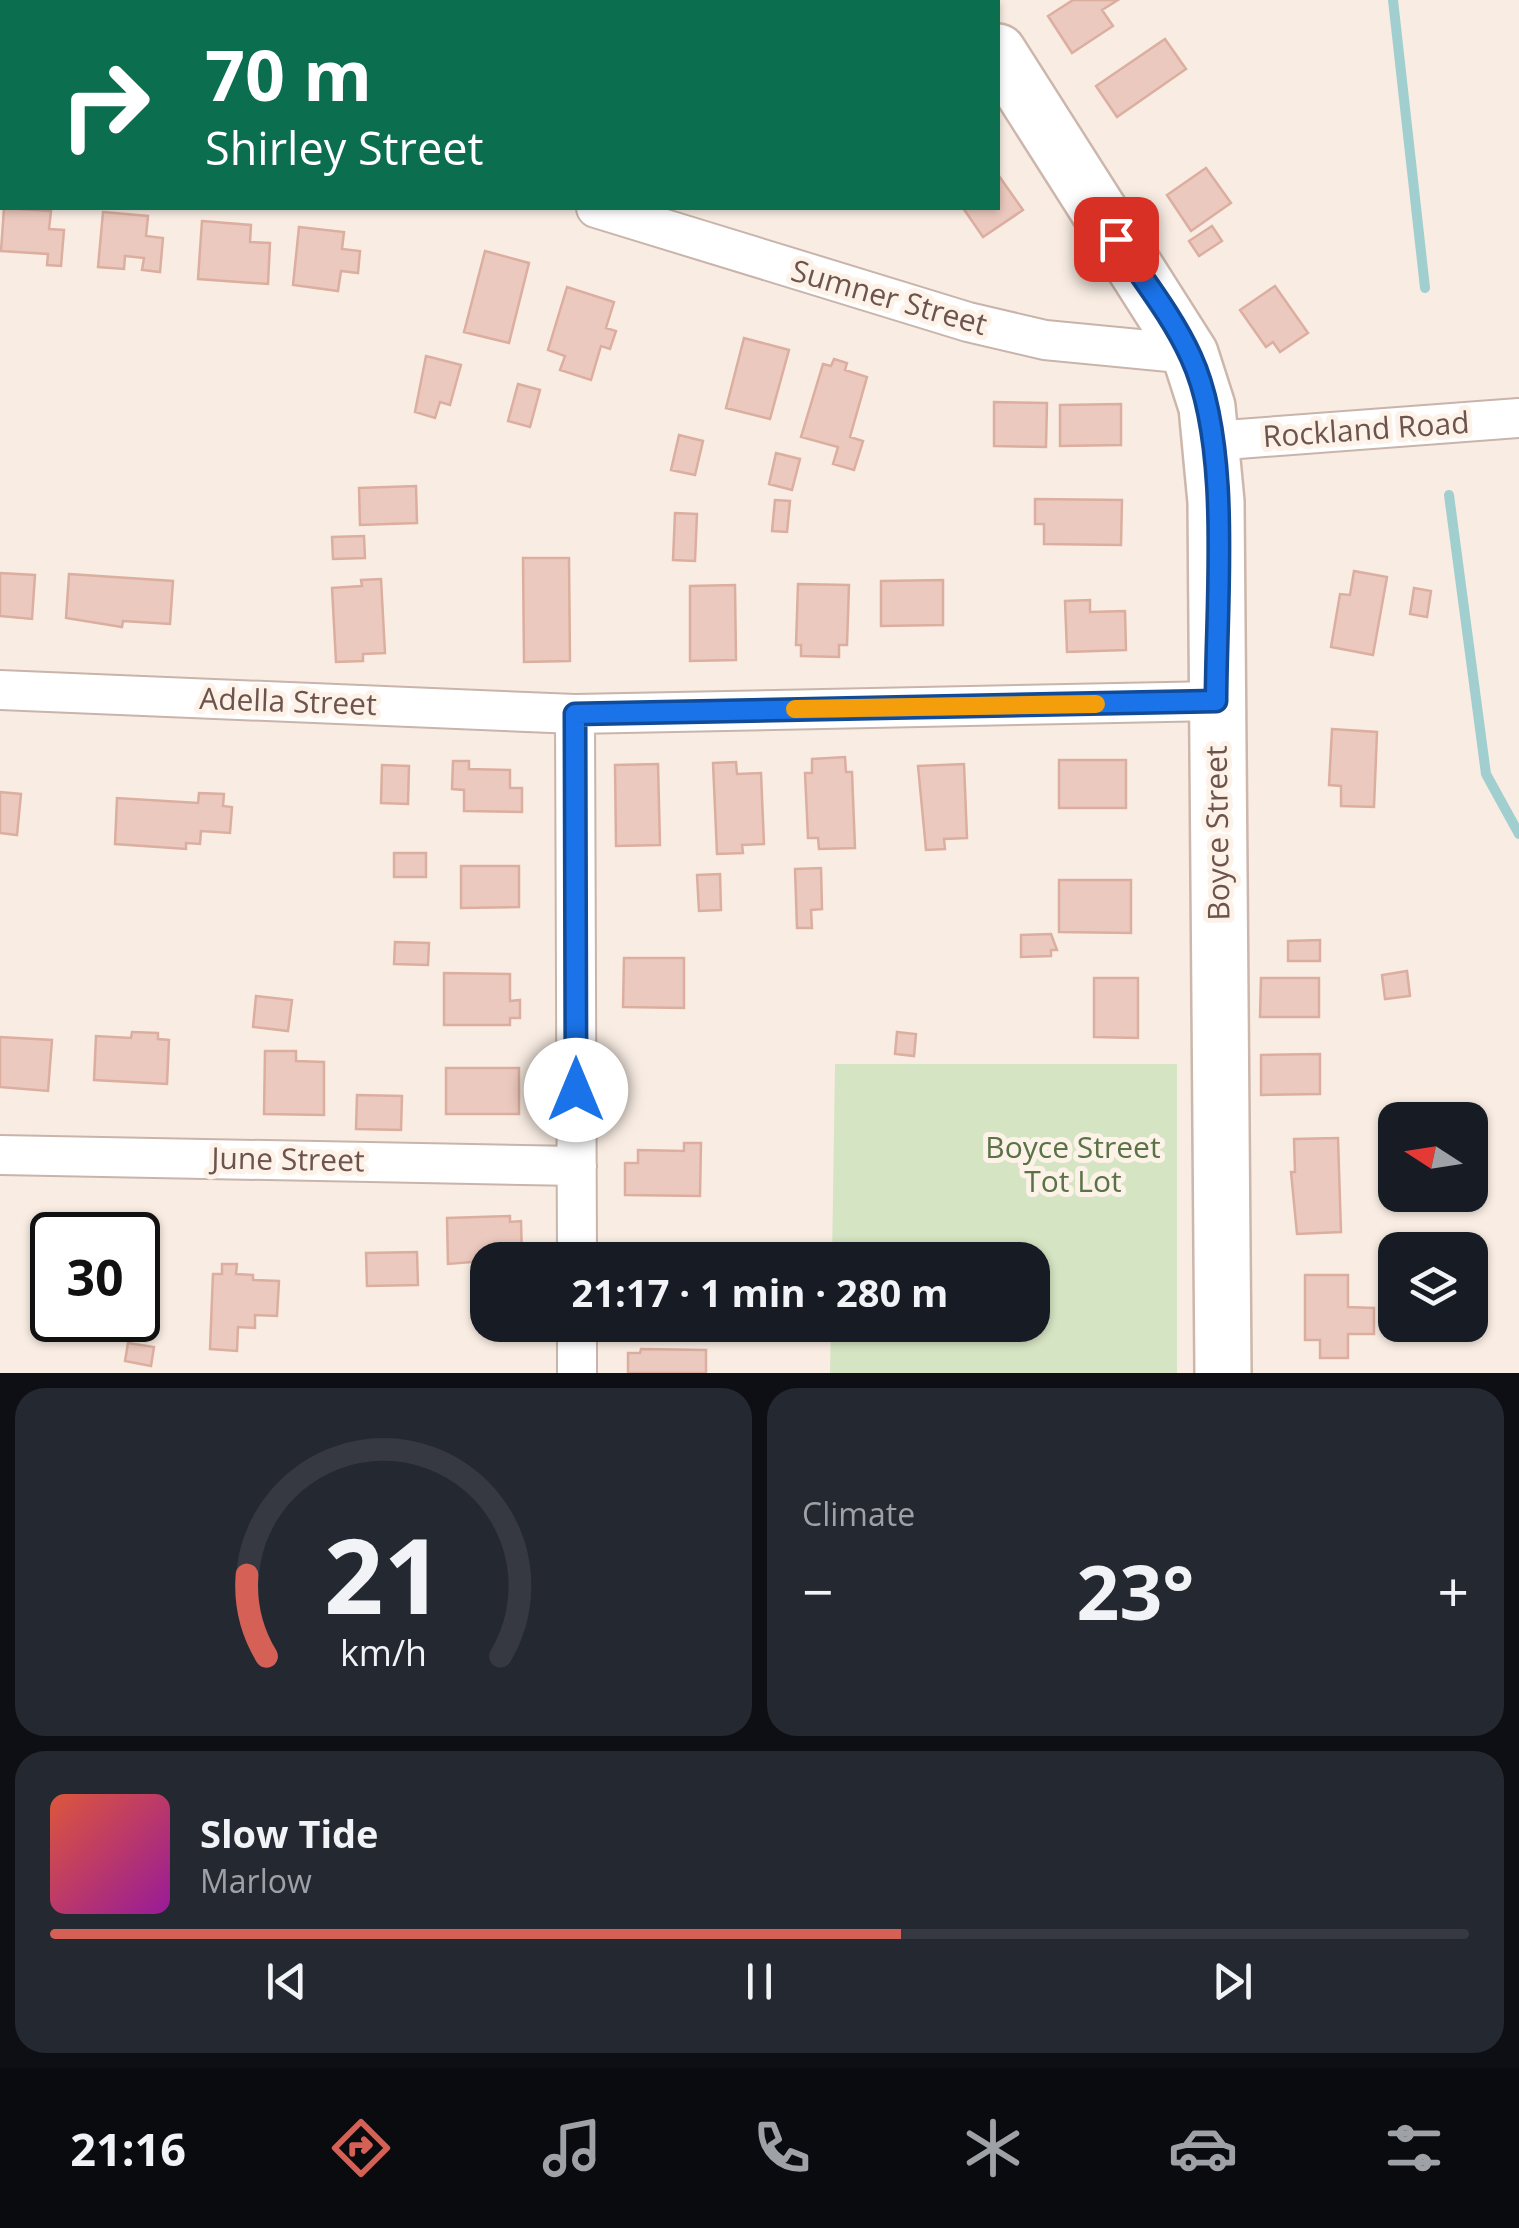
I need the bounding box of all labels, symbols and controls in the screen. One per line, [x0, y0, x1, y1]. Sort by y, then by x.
text: 70 m [205, 26, 372, 122]
icon: right [40, 40, 170, 170]
text: Shirley Street [205, 117, 484, 178]
pin [1074, 197, 1159, 282]
icon: arrive [1089, 212, 1144, 267]
street label: Sumner Street [787, 249, 992, 344]
street label: Rockland Road [1261, 401, 1471, 456]
street label: Adella Street [199, 677, 378, 724]
street label: Boyce Street [1194, 745, 1239, 921]
position arrow [524, 1038, 628, 1142]
north arrow [1378, 1102, 1488, 1212]
map controls [1378, 1102, 1488, 1342]
park label: Boyce Street Tot Lot [985, 1126, 1161, 1201]
street label: June Street [208, 1137, 365, 1180]
speed limit sign: 30 [30, 1212, 160, 1342]
button: layers [1378, 1232, 1488, 1342]
text: 21:17 · 1 min · 280 m [572, 1266, 948, 1318]
text: Climate [802, 1492, 915, 1535]
text: 21 [324, 1503, 443, 1644]
text: 23° [1077, 1540, 1194, 1642]
text: − [802, 1553, 833, 1628]
text: + [1438, 1553, 1469, 1628]
text: km/h [340, 1628, 427, 1676]
text: Slow Tide [200, 1807, 379, 1859]
text: Marlow [200, 1859, 312, 1902]
icon: previous [259, 1954, 314, 2009]
icon: pause [732, 1954, 787, 2009]
icon: next [1205, 1954, 1260, 2009]
icon: directions [326, 2113, 396, 2183]
icon: music [537, 2113, 607, 2183]
icon: phone [747, 2113, 817, 2183]
icon: climate [958, 2113, 1028, 2183]
icon: car [1168, 2113, 1238, 2183]
icon: filters [1379, 2113, 1449, 2183]
text: 21:16 [70, 2118, 186, 2179]

